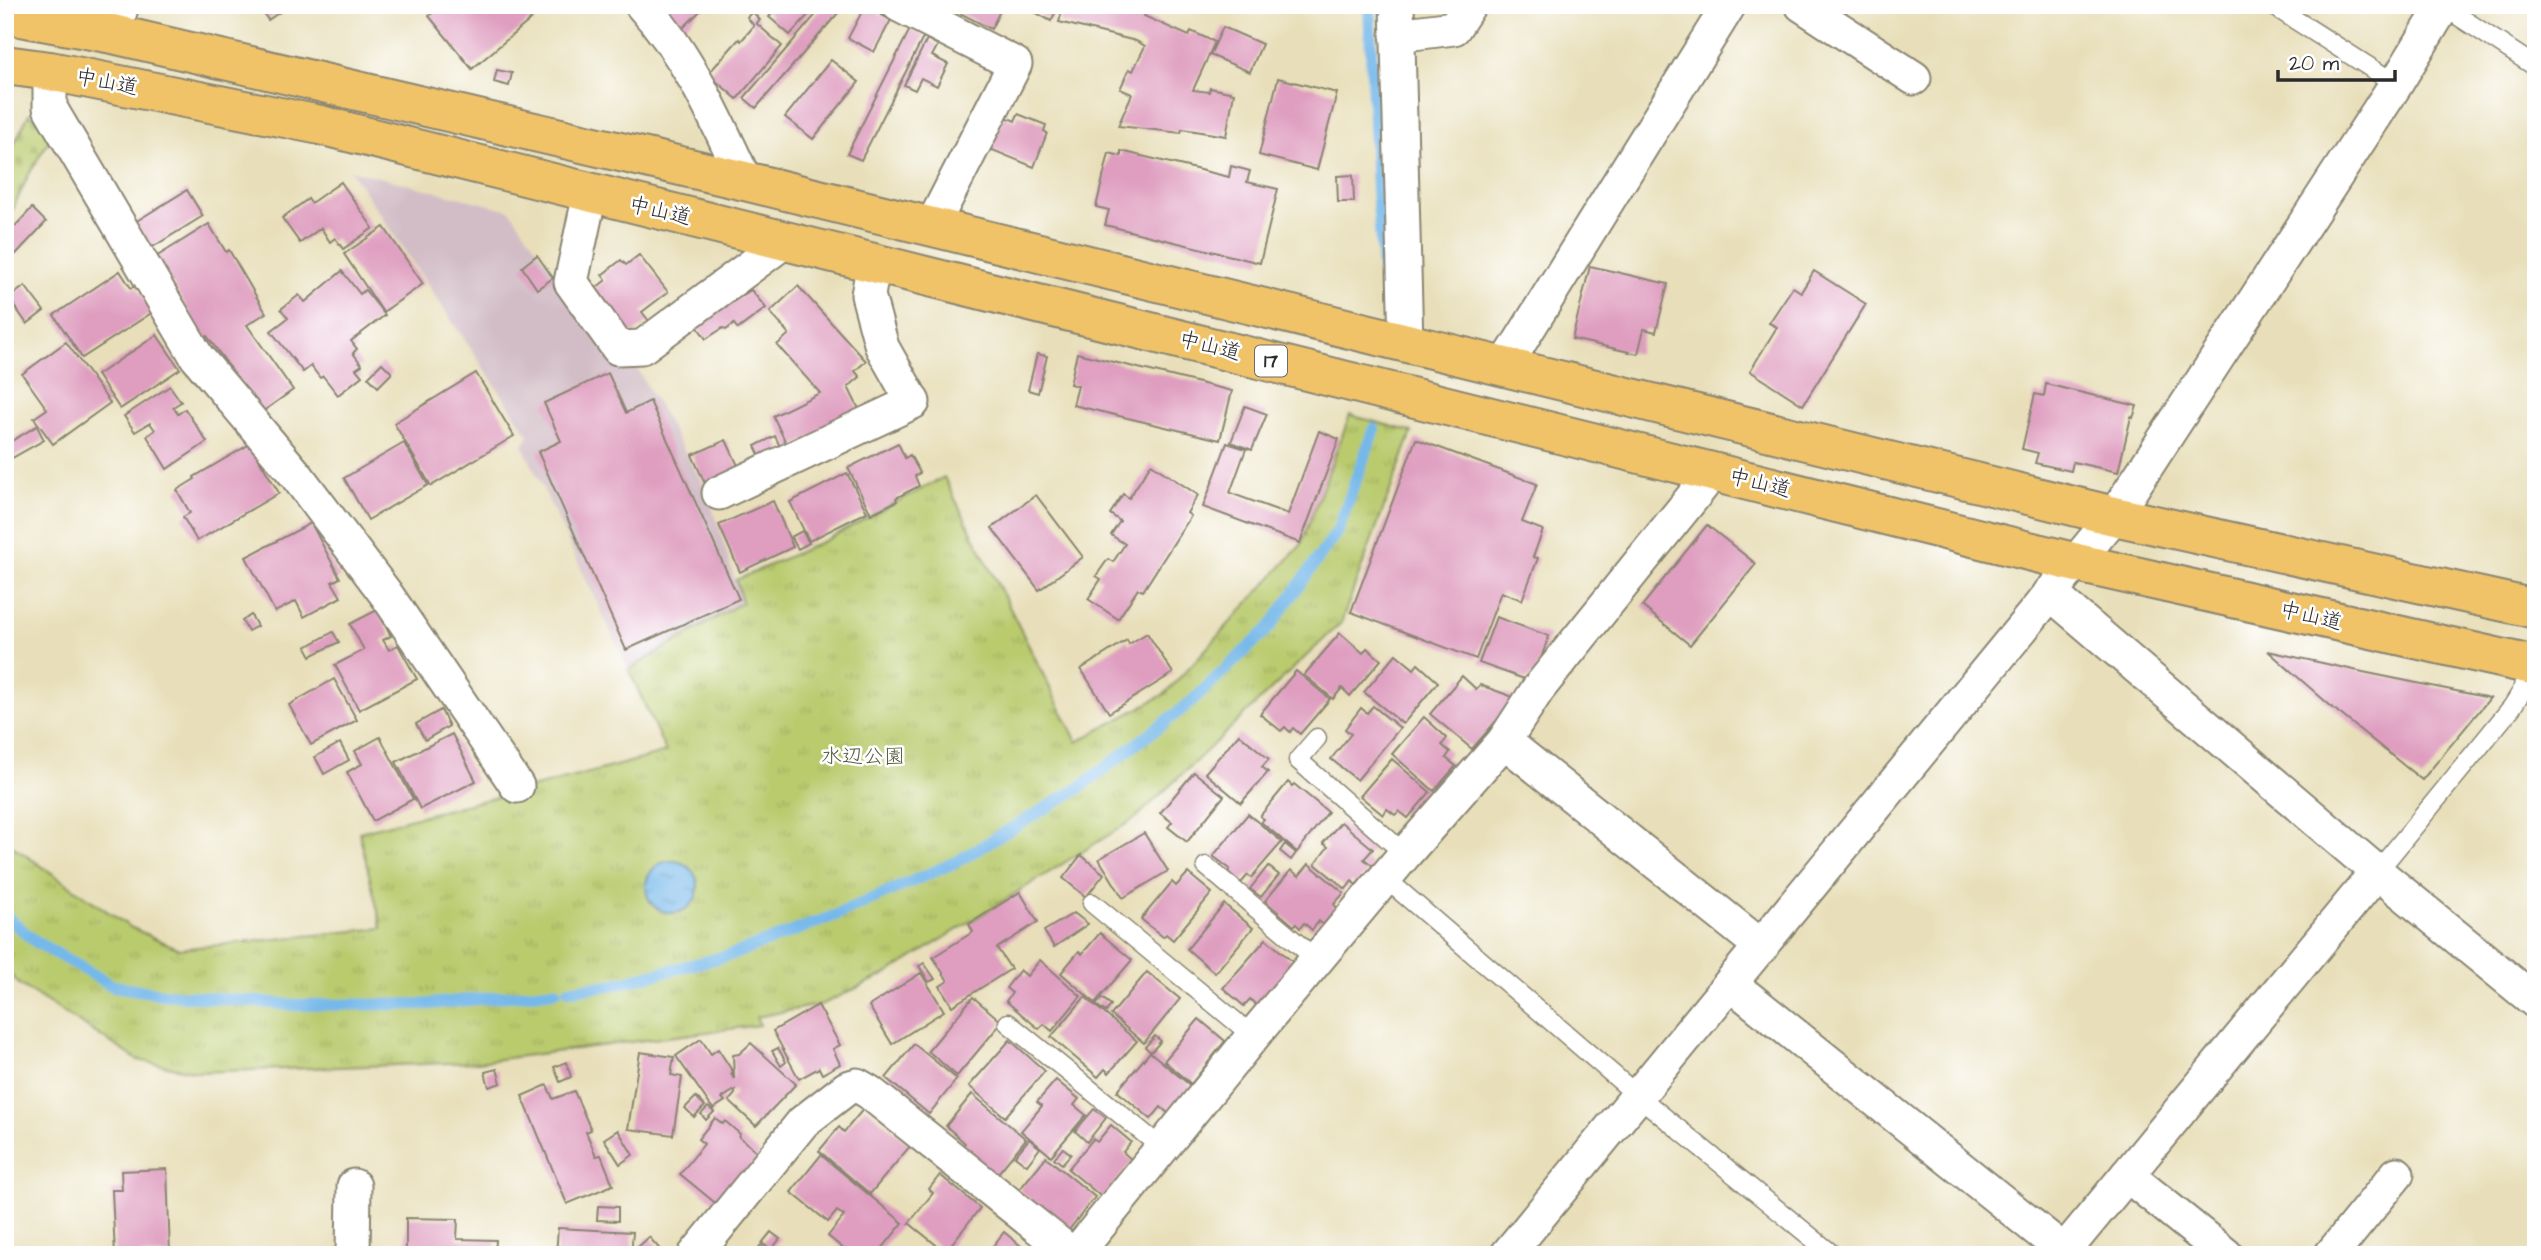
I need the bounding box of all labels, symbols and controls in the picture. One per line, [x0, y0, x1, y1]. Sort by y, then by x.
scale bar [2278, 38, 2396, 82]
text: 20 m [2289, 49, 2340, 78]
street label: 中山道 [73, 62, 141, 102]
street label: 中山道 [626, 190, 694, 232]
street label: 中山道 [1176, 324, 1244, 368]
road number: 17 [1255, 346, 1287, 376]
street label: 中山道 [1726, 461, 1794, 505]
street label: 中山道 [2277, 595, 2345, 637]
park label: 水辺公園 [821, 742, 905, 771]

